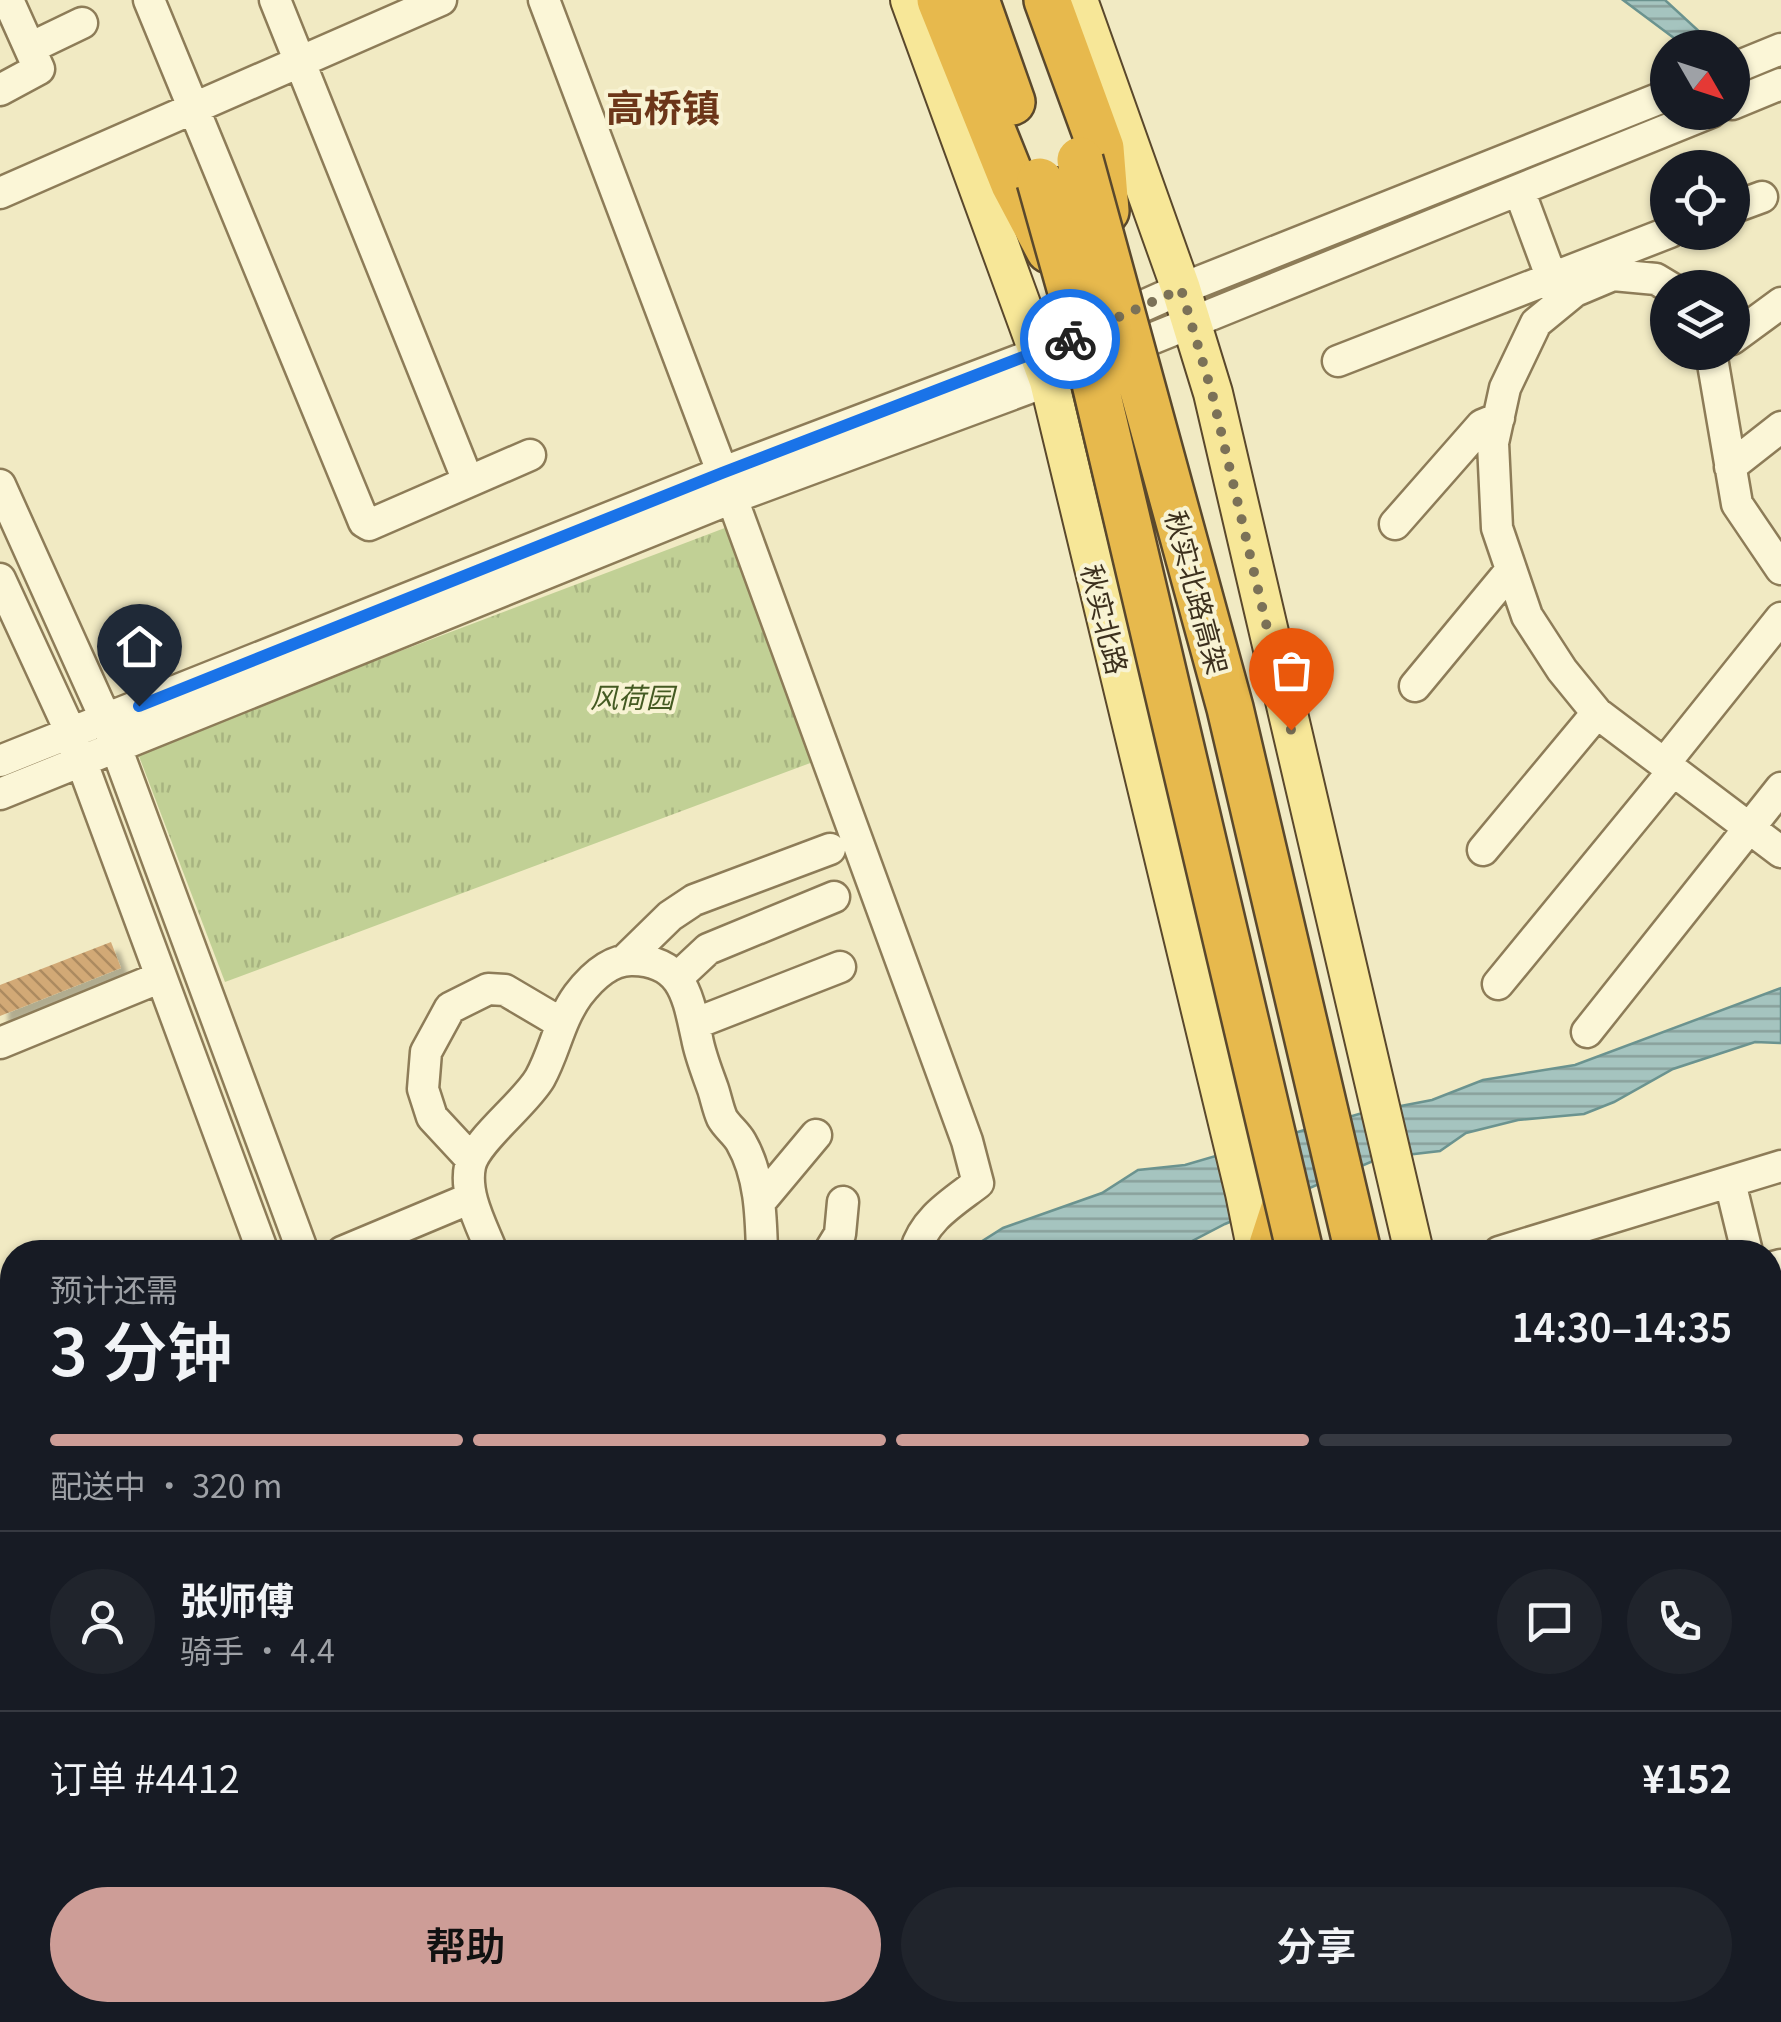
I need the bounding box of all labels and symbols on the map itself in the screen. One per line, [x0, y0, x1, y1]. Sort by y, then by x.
north arrow [1650, 30, 1750, 130]
district label: 高桥镇 [606, 78, 720, 133]
courier [1020, 289, 1120, 389]
street label: 秋实北路高架 [1157, 506, 1239, 678]
street label: 秋实北路 [1073, 560, 1139, 678]
pin [97, 604, 182, 707]
pin [1249, 628, 1334, 731]
park label: 风荷园 [590, 676, 678, 716]

